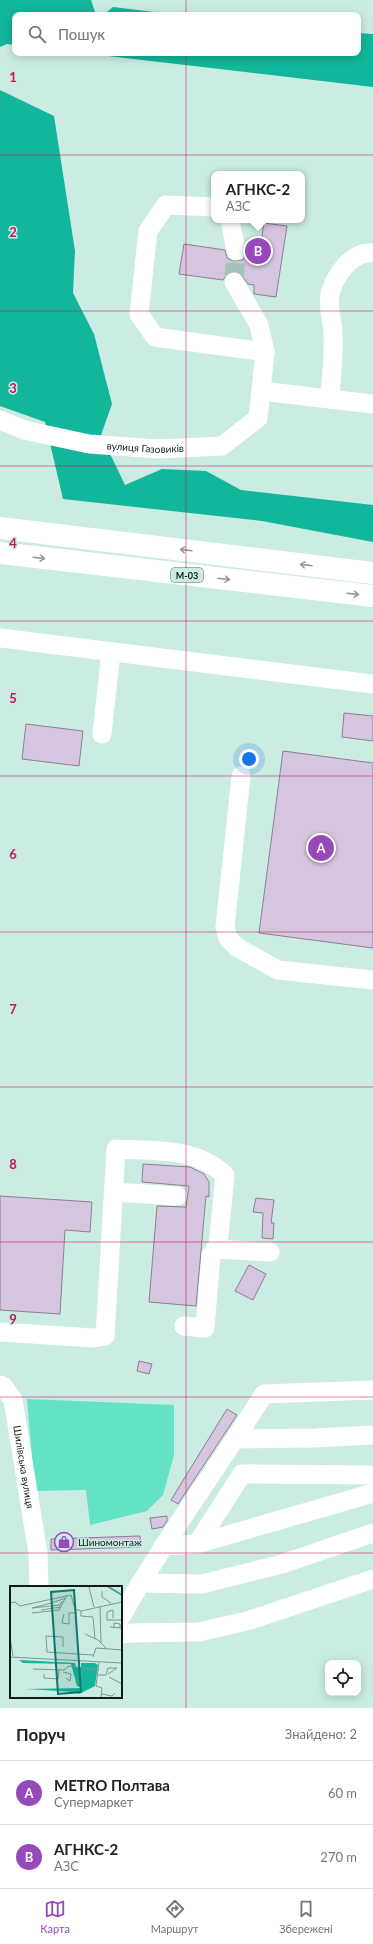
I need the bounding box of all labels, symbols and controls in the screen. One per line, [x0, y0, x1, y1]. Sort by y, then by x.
search box [12, 12, 361, 56]
icon: search [26, 23, 48, 45]
text: Пошук [58, 25, 105, 43]
text: 1 [9, 69, 17, 85]
popup [211, 171, 305, 223]
text: АГНКС-2 [226, 180, 290, 198]
text: АЗС [226, 198, 251, 214]
text: 2 [9, 224, 17, 240]
pin: B [245, 236, 271, 266]
text: 3 [9, 380, 17, 396]
street label: вулиця Газовиків [106, 439, 184, 455]
text: 4 [9, 535, 17, 551]
one-way arrow [180, 547, 193, 554]
one-way arrow [32, 554, 45, 562]
one-way arrow [300, 561, 313, 569]
road number: М-03 [171, 568, 203, 582]
one-way arrow [217, 575, 230, 583]
one-way arrow [346, 590, 359, 598]
text: 5 [9, 690, 17, 706]
your location [239, 749, 259, 769]
pin: A [308, 833, 334, 863]
text: 6 [9, 846, 17, 862]
text: 7 [9, 1001, 17, 1017]
text: 8 [9, 1156, 17, 1172]
text: 9 [9, 1311, 17, 1327]
street label: Шилівська вулиця [11, 1424, 37, 1509]
shop icon: Шиномонтаж [53, 1531, 75, 1553]
place label: Шиномонтаж [78, 1536, 142, 1548]
inset map [10, 1586, 122, 1698]
map controls [325, 1660, 361, 1696]
button: locate [325, 1660, 361, 1696]
text: Поруч [16, 1724, 66, 1745]
text: Знайдено: 2 [285, 1726, 357, 1742]
text: METRO Полтава [54, 1776, 170, 1794]
text: A [24, 1785, 34, 1801]
text: 60 m [328, 1785, 357, 1801]
text: Супермаркет [54, 1794, 133, 1810]
text: АГНКС-2 [54, 1840, 118, 1858]
text: B [25, 1849, 33, 1865]
text: 270 m [320, 1849, 357, 1865]
text: АЗС [54, 1858, 79, 1874]
tab: Карта [40, 1898, 70, 1935]
tab: Маршрут [151, 1898, 199, 1935]
tab: Збережені [279, 1898, 333, 1935]

